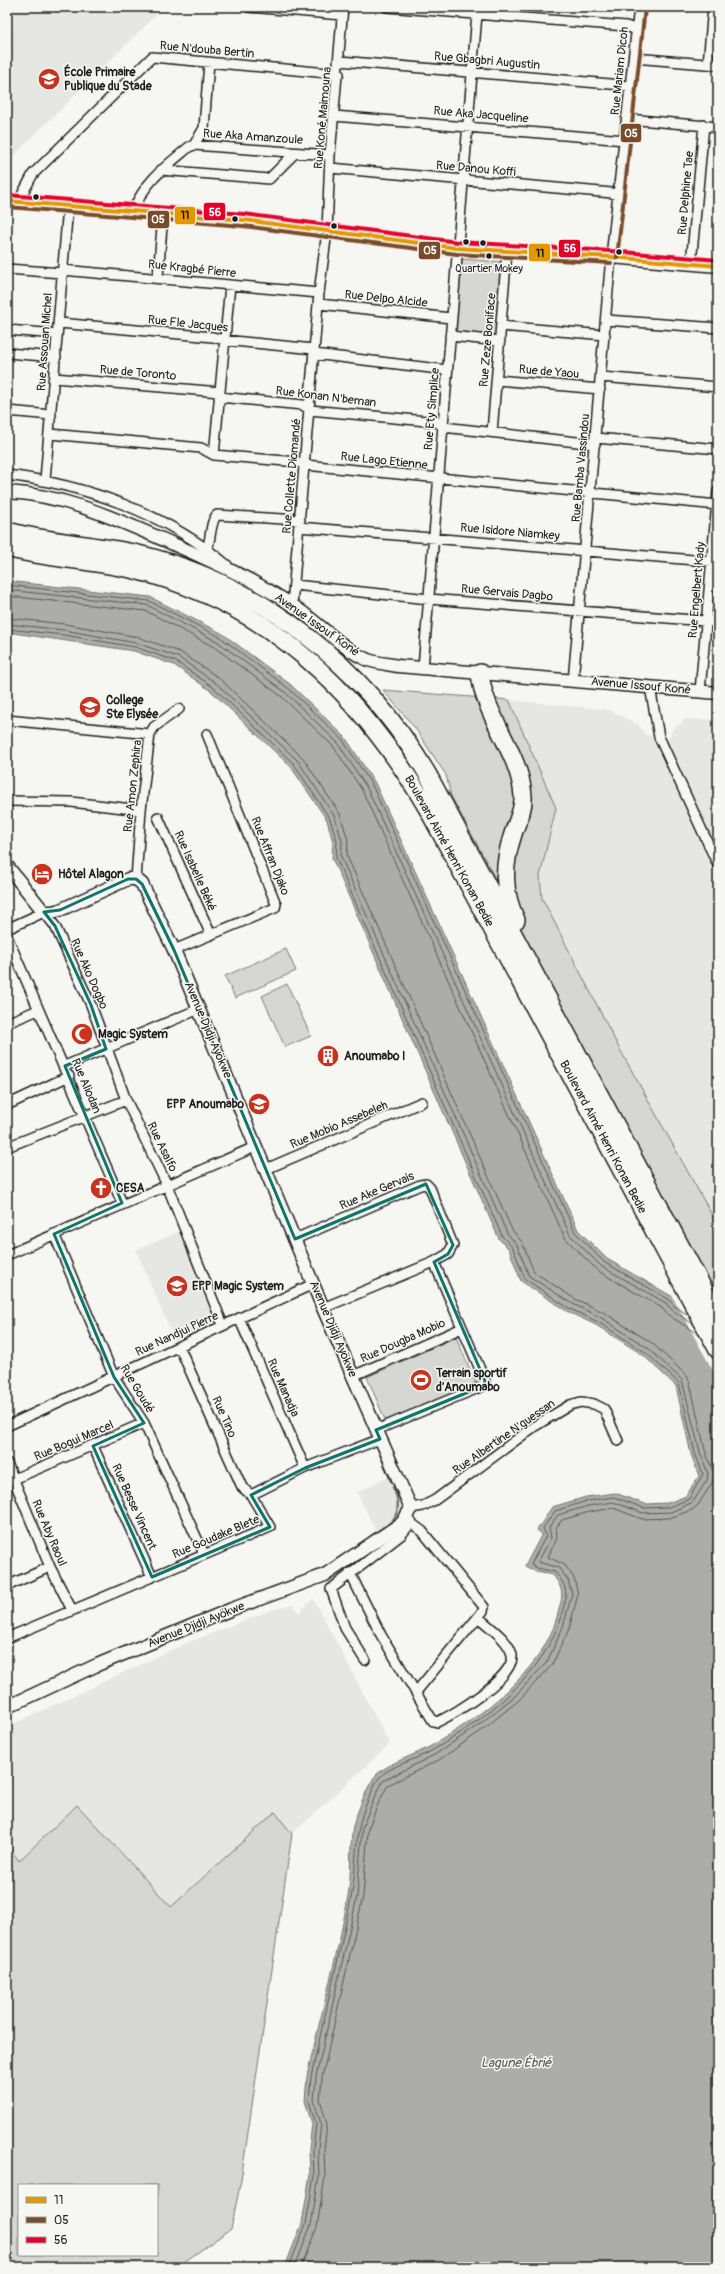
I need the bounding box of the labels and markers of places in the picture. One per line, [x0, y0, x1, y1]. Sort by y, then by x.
place label: École Primaire Publique du Stade [64, 64, 153, 94]
school or university icon: École Primaire Publique du Stade [36, 66, 62, 92]
unlabelled marker [31, 192, 41, 202]
unlabelled marker [230, 214, 240, 224]
unlabelled marker [329, 221, 339, 231]
unlabelled marker [461, 237, 471, 247]
unlabelled marker [478, 238, 488, 248]
unlabelled marker [614, 247, 624, 257]
marker: Quartier Mokey [484, 251, 494, 261]
place label: Quartier Mokey [455, 262, 523, 275]
place label: College Ste Elysée [106, 693, 159, 722]
school or university icon: College Ste Elysée [77, 694, 103, 720]
hotel icon: Hôtel Alagon [29, 861, 55, 887]
place label: Hôtel Alagon [58, 867, 124, 882]
mosque icon: Magic System [69, 1021, 95, 1047]
place label: Magic System [98, 1027, 168, 1042]
building icon: Anoumabo I [315, 1043, 341, 1069]
place label: Anoumabo I [344, 1049, 406, 1064]
school or university icon: EPP Anoumabo [246, 1091, 272, 1117]
place label: EPP Anoumabo [166, 1097, 245, 1112]
church icon: CESA [88, 1175, 114, 1201]
place label: CESA [116, 1181, 145, 1196]
school or university icon: EPP Magic System [164, 1273, 190, 1299]
place label: EPP Magic System [192, 1279, 284, 1294]
place label: Terrain sportif d'Anoumabo [435, 1366, 507, 1395]
sports icon: Terrain sportif d'Anoumabo [408, 1367, 434, 1393]

